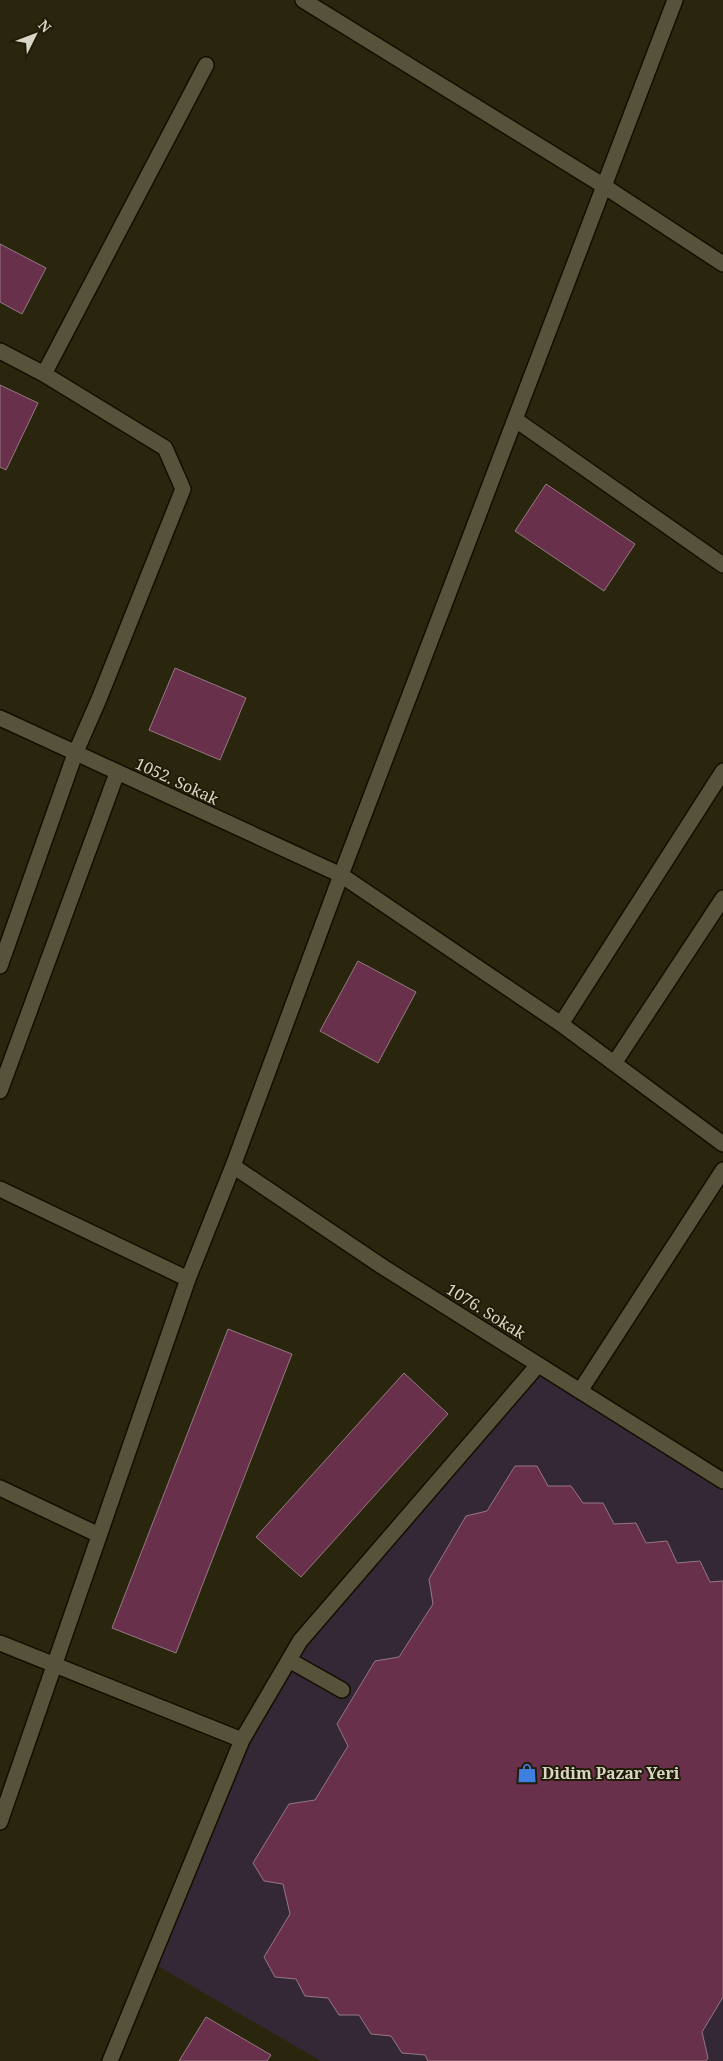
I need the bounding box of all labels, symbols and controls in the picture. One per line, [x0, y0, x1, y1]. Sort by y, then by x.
north arrow [10, 10, 60, 60]
text: N [34, 16, 56, 36]
street label: 1052. Sokak [132, 752, 223, 810]
street label: 1076. Sokak [442, 1278, 530, 1344]
shop icon: Didim Pazar Yeri [516, 1762, 538, 1784]
place label: Didim Pazar Yeri [542, 1762, 680, 1784]

